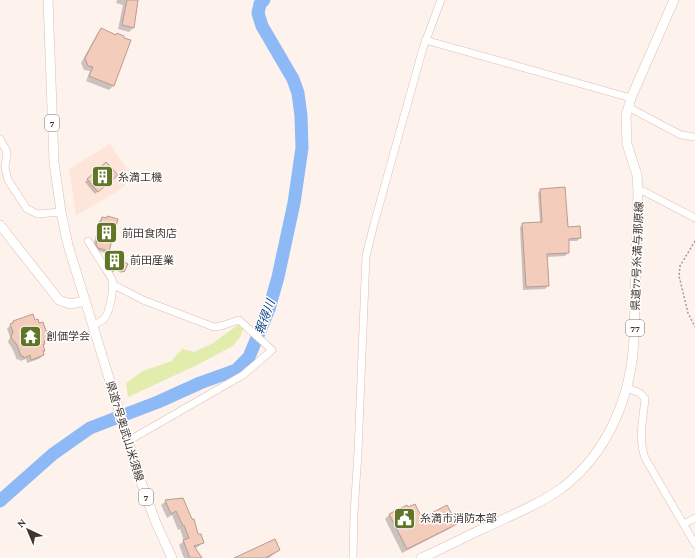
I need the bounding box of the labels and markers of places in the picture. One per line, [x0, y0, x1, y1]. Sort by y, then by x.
building icon: 糸満工機 [89, 164, 115, 190]
place label: 糸満工機 [118, 171, 162, 183]
building icon: 前田食肉店 [93, 220, 119, 246]
place label: 前田食肉店 [122, 227, 177, 239]
building icon: 前田産業 [102, 247, 128, 273]
place label: 前田産業 [130, 254, 174, 266]
temple icon: 創価学会 [17, 323, 43, 349]
place label: 創価学会 [46, 330, 90, 342]
public building icon: 糸満市消防本部 [392, 505, 418, 531]
place label: 糸満市消防本部 [420, 512, 497, 524]

